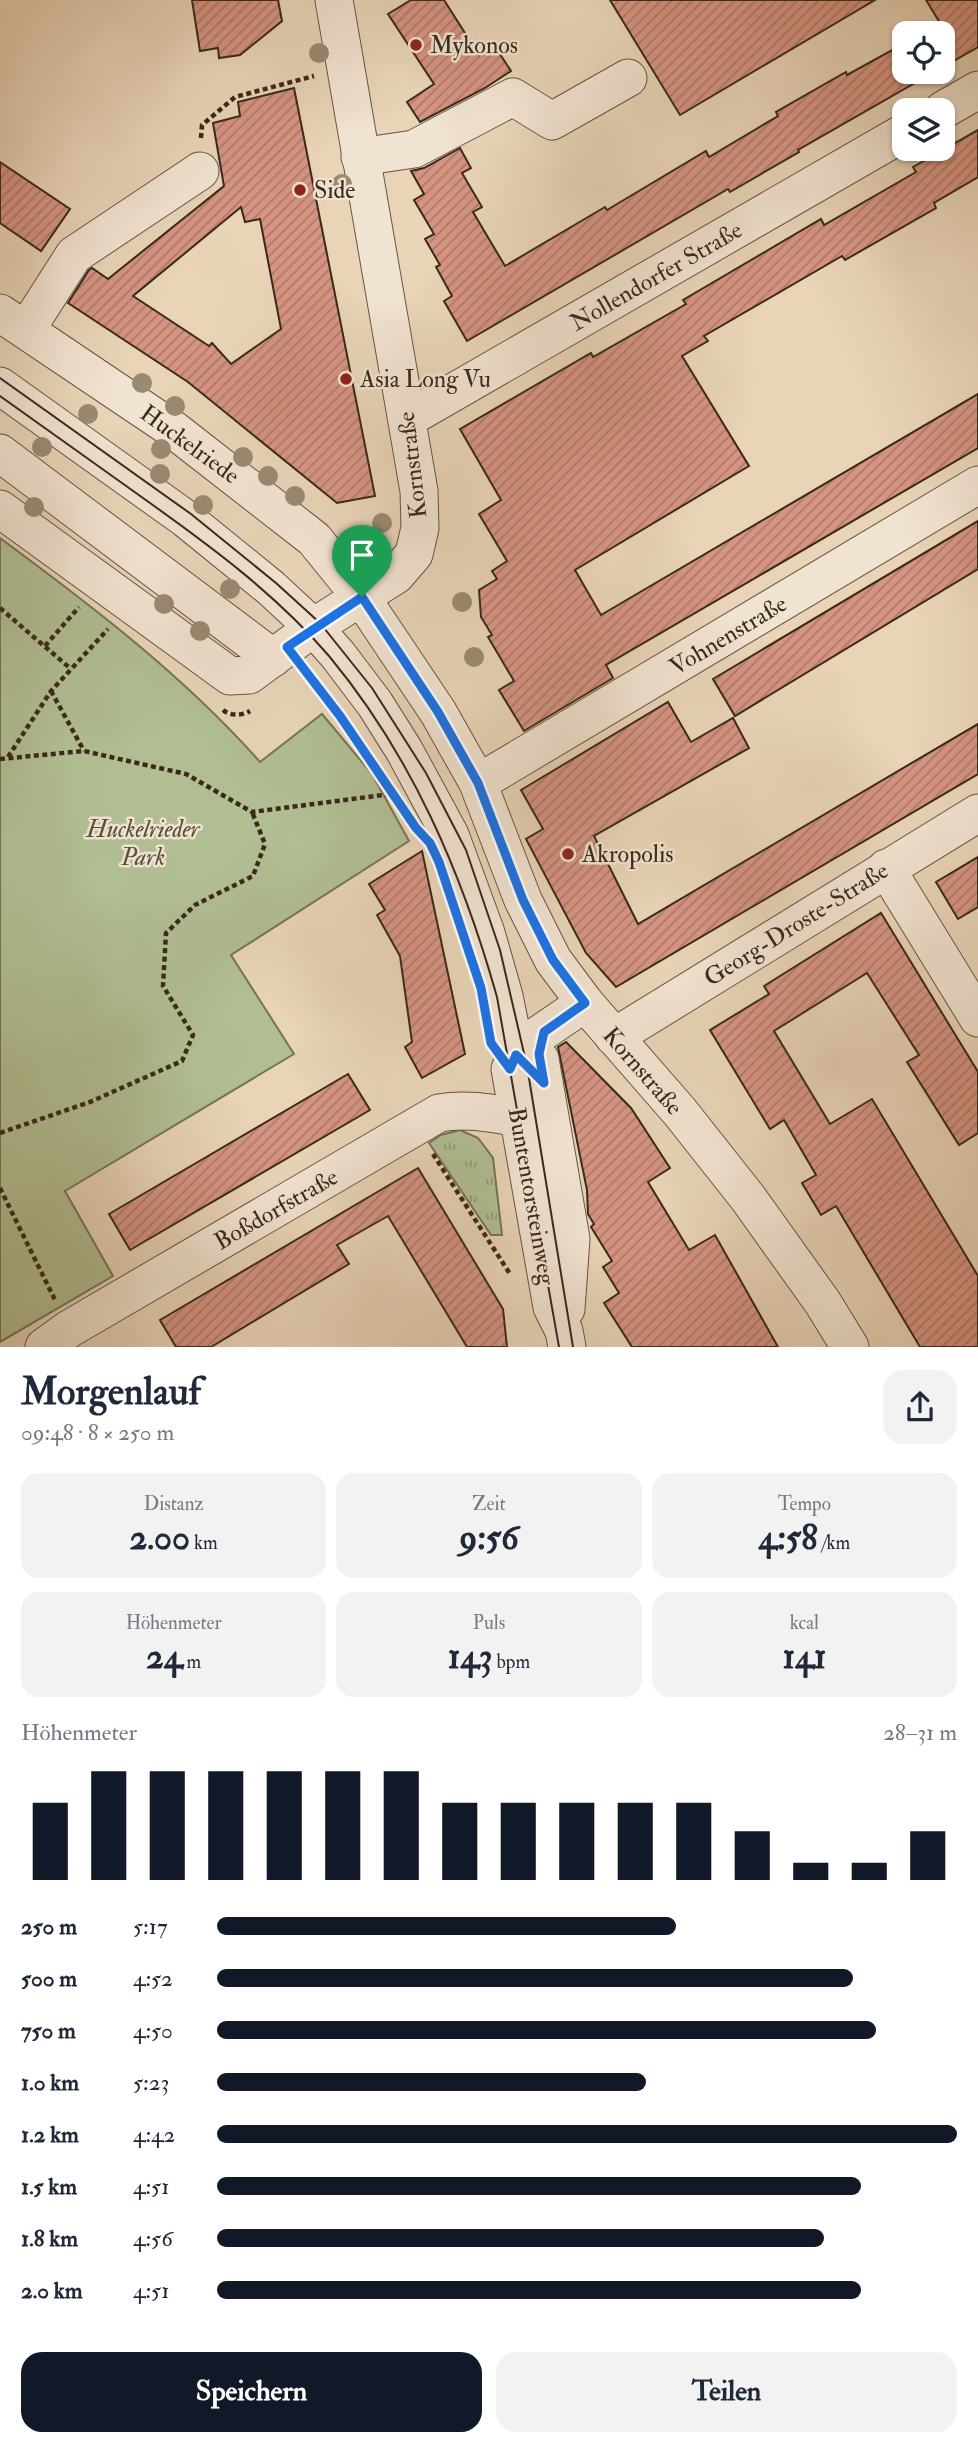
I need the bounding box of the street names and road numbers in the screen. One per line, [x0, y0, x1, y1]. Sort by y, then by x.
street label: Nollendorfer Straße [565, 215, 748, 338]
street label: Huckelriede [134, 398, 246, 491]
street label: Kornstraße [391, 410, 434, 520]
street label: Vohnenstraße [664, 588, 793, 683]
street label: Georg-Droste-Straße [698, 855, 894, 994]
street label: Kornstraße [596, 1021, 689, 1122]
street label: Buntentorsteinweg [501, 1105, 563, 1288]
street label: Boßdorfstraße [209, 1161, 344, 1257]

